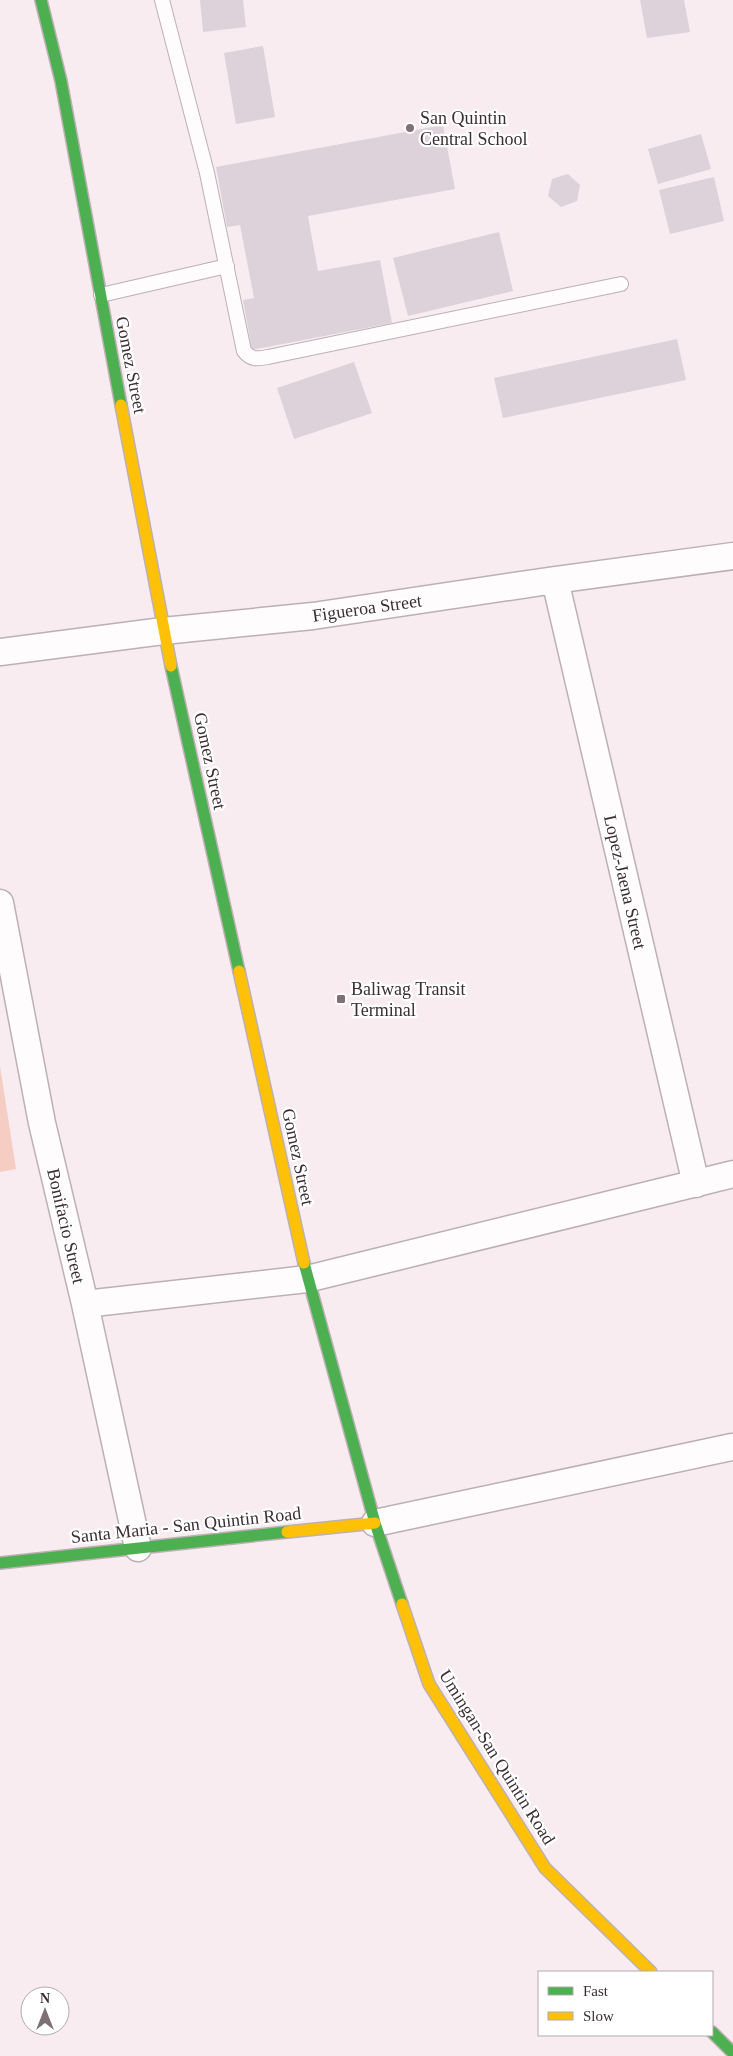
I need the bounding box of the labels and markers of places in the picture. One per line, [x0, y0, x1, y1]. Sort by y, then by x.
place label: San Quintin Central School [420, 108, 527, 149]
marker: San Quintin Central School [404, 122, 416, 134]
place label: Baliwag Transit Terminal [351, 979, 466, 1020]
marker: Baliwag Transit Terminal [335, 993, 347, 1005]

